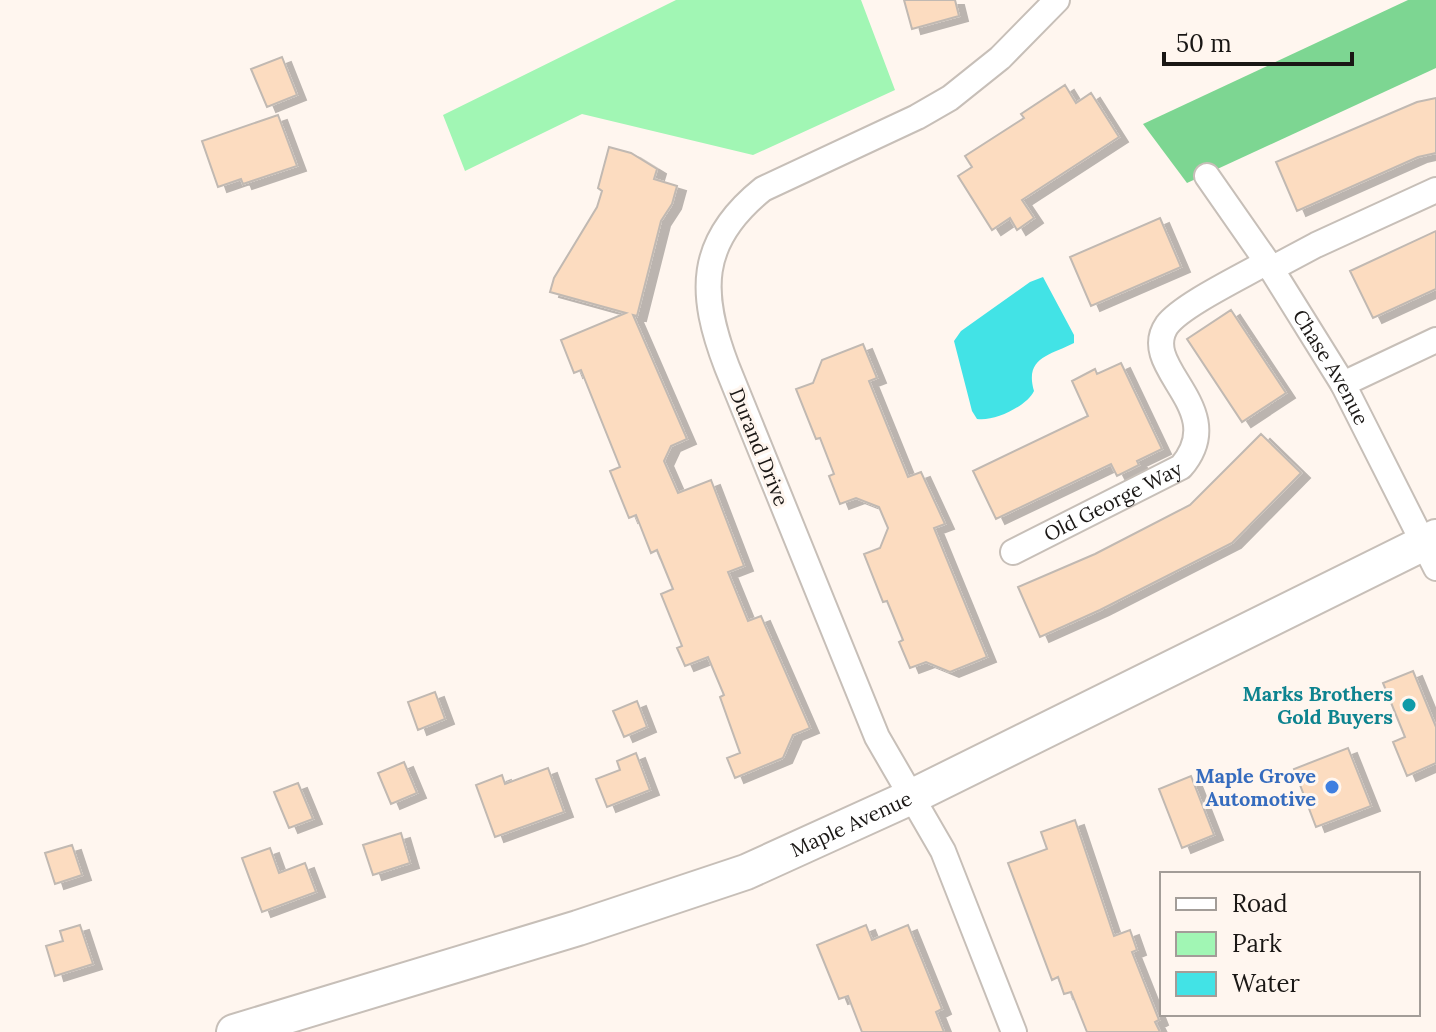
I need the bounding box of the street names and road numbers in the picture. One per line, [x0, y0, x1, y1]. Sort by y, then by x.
street label: Chase Avenue [1288, 305, 1375, 429]
street label: Durand Drive [724, 384, 795, 510]
street label: Old George Way [1039, 455, 1186, 546]
street label: Maple Avenue [787, 785, 916, 862]

